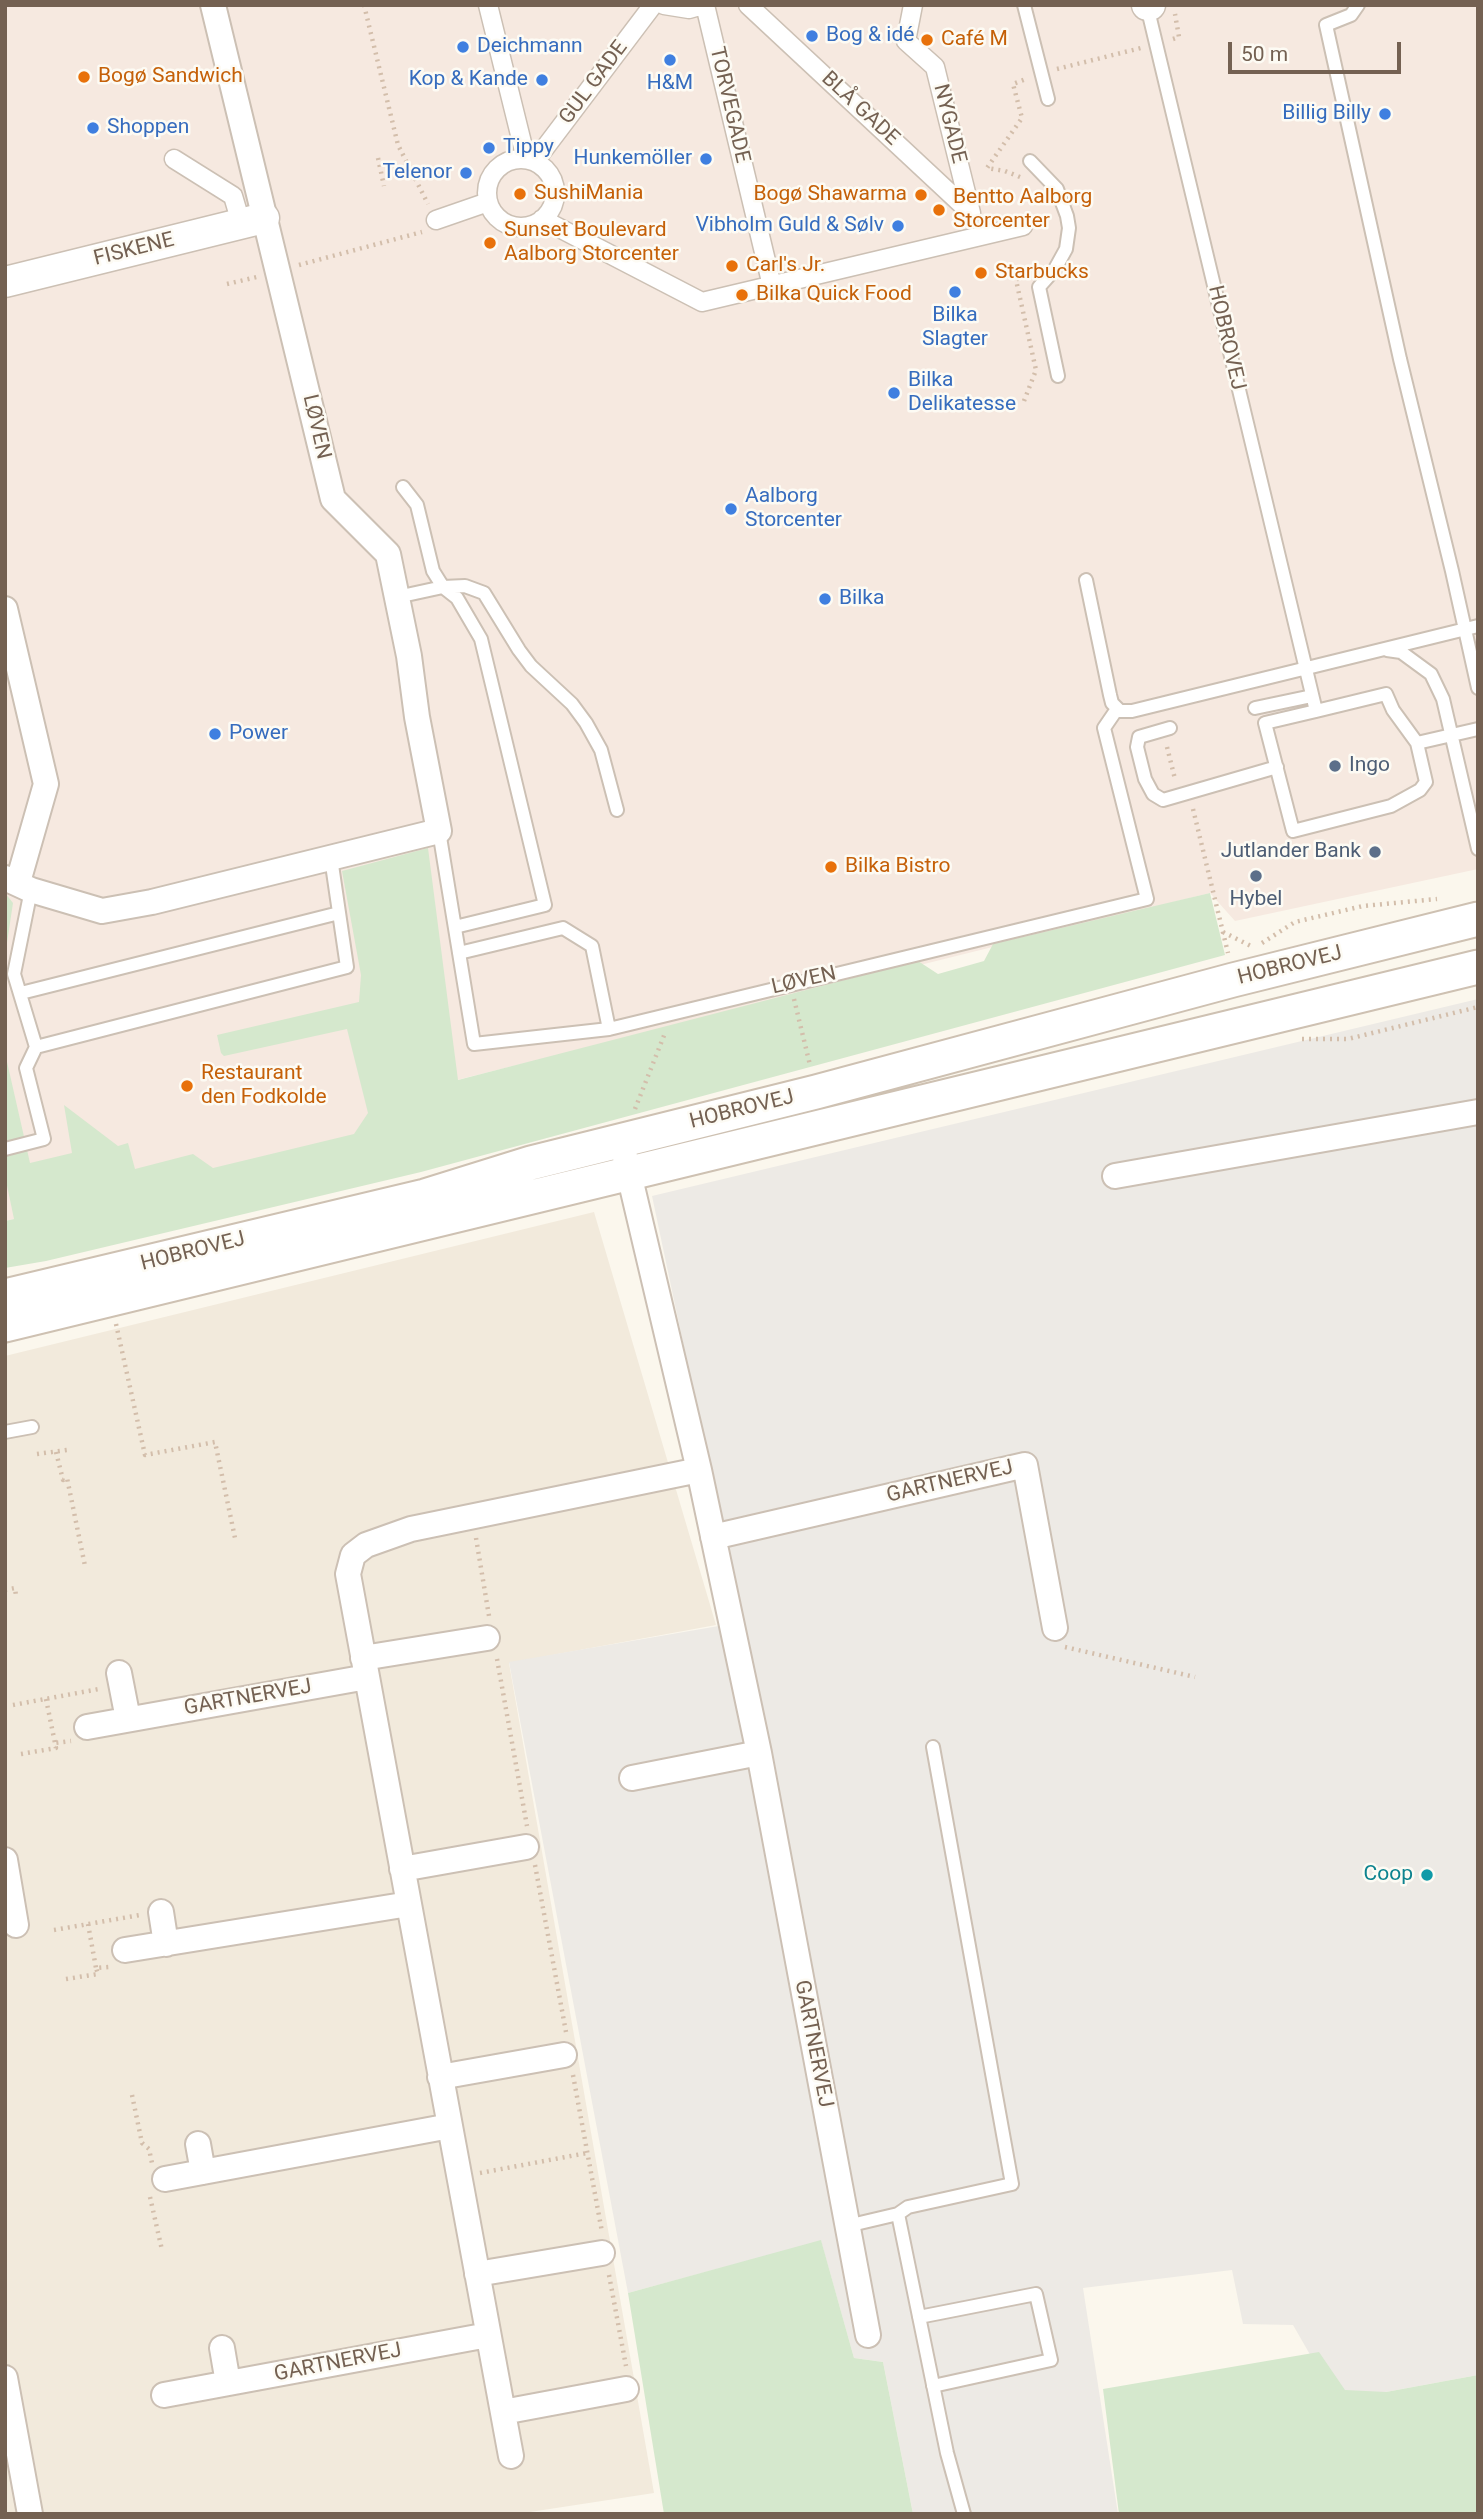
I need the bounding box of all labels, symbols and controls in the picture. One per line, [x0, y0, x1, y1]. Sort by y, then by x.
place label: Bog & idé [826, 23, 914, 49]
place label: Café M [941, 27, 1008, 53]
marker: Bog & idé [804, 28, 820, 44]
scale bar [1231, 28, 1404, 72]
marker: Café M [919, 32, 935, 48]
place label: Deichmann [477, 34, 583, 60]
street label: GUL GADE [554, 36, 634, 130]
marker: Deichmann [455, 39, 471, 55]
text: 50 m [1241, 42, 1288, 66]
street label: TORVEGADE [703, 44, 755, 166]
marker: H&M [662, 52, 678, 68]
place label: Bogø Sandwich [98, 64, 243, 90]
place label: Kop & Kande [409, 67, 528, 93]
street label: BLÅ GADE [816, 67, 904, 151]
marker: Bogø Sandwich [76, 69, 92, 85]
place label: H&M [647, 71, 693, 97]
marker: Kop & Kande [534, 72, 550, 88]
street label: NYGADE [927, 82, 971, 166]
place label: Billig Billy [1282, 101, 1371, 127]
marker: Billig Billy [1377, 106, 1393, 122]
place label: Shoppen [107, 115, 189, 141]
marker: Shoppen [85, 120, 101, 136]
place label: Tippy [503, 135, 554, 161]
marker: Tippy [481, 140, 497, 156]
place label: Hunkemöller [573, 146, 692, 172]
marker: Hunkemöller [698, 151, 714, 167]
place label: Telenor [382, 160, 452, 186]
marker: Telenor [458, 165, 474, 181]
place label: SushiMania [534, 181, 643, 207]
place label: Bogø Shawarma [753, 182, 907, 208]
place label: Bentto Aalborg Storcenter [953, 185, 1092, 235]
marker: SushiMania [512, 186, 528, 202]
marker: Bogø Shawarma [913, 187, 929, 203]
marker: Bentto Aalborg Storcenter [931, 202, 947, 218]
place label: Vibholm Guld & Sølv [695, 213, 884, 239]
place label: Sunset Boulevard Aalborg Storcenter [504, 218, 679, 268]
marker: Vibholm Guld & Sølv [890, 218, 906, 234]
street label: FISKENE [91, 228, 177, 272]
marker: Sunset Boulevard Aalborg Storcenter [482, 235, 498, 251]
place label: Carl's Jr. [746, 253, 825, 279]
marker: Carl's Jr. [724, 258, 740, 274]
place label: Starbucks [995, 260, 1089, 286]
marker: Starbucks [973, 265, 989, 281]
place label: Bilka Quick Food [756, 282, 912, 308]
street label: HOBROVEJ [1202, 283, 1250, 393]
marker: Bilka Slagter [947, 284, 963, 300]
marker: Bilka Quick Food [734, 287, 750, 303]
place label: Bilka Slagter [922, 303, 988, 353]
place label: Bilka Delikatesse [908, 368, 1016, 418]
marker: Bilka Delikatesse [886, 385, 902, 401]
street label: LØVEN [296, 392, 336, 462]
place label: Aalborg Storcenter [745, 484, 842, 534]
marker: Aalborg Storcenter [723, 501, 739, 517]
place label: Bilka [839, 586, 884, 612]
marker: Bilka [817, 591, 833, 607]
place label: Power [229, 721, 288, 747]
marker: Power [207, 726, 223, 742]
place label: Ingo [1349, 753, 1390, 779]
marker: Ingo [1327, 758, 1343, 774]
place label: Jutlander Bank [1221, 839, 1361, 865]
marker: Jutlander Bank [1367, 844, 1383, 860]
place label: Bilka Bistro [845, 854, 950, 880]
marker: Bilka Bistro [823, 859, 839, 875]
marker: Hybel [1248, 868, 1264, 884]
place label: Hybel [1230, 887, 1282, 913]
street label: HOBROVEJ [1235, 941, 1345, 991]
street label: LØVEN [769, 961, 839, 1001]
place label: Restaurant den Fodkolde [201, 1061, 327, 1111]
marker: Restaurant den Fodkolde [179, 1078, 195, 1094]
street label: HOBROVEJ [687, 1085, 797, 1135]
street label: HOBROVEJ [138, 1227, 248, 1277]
street label: GARTNERVEJ [884, 1455, 1016, 1509]
street label: GARTNERVEJ [182, 1674, 314, 1722]
place label: Coop [1364, 1862, 1413, 1888]
marker: Coop [1419, 1867, 1435, 1883]
street label: GARTNERVEJ [788, 1978, 838, 2110]
street label: GARTNERVEJ [272, 2338, 404, 2388]

